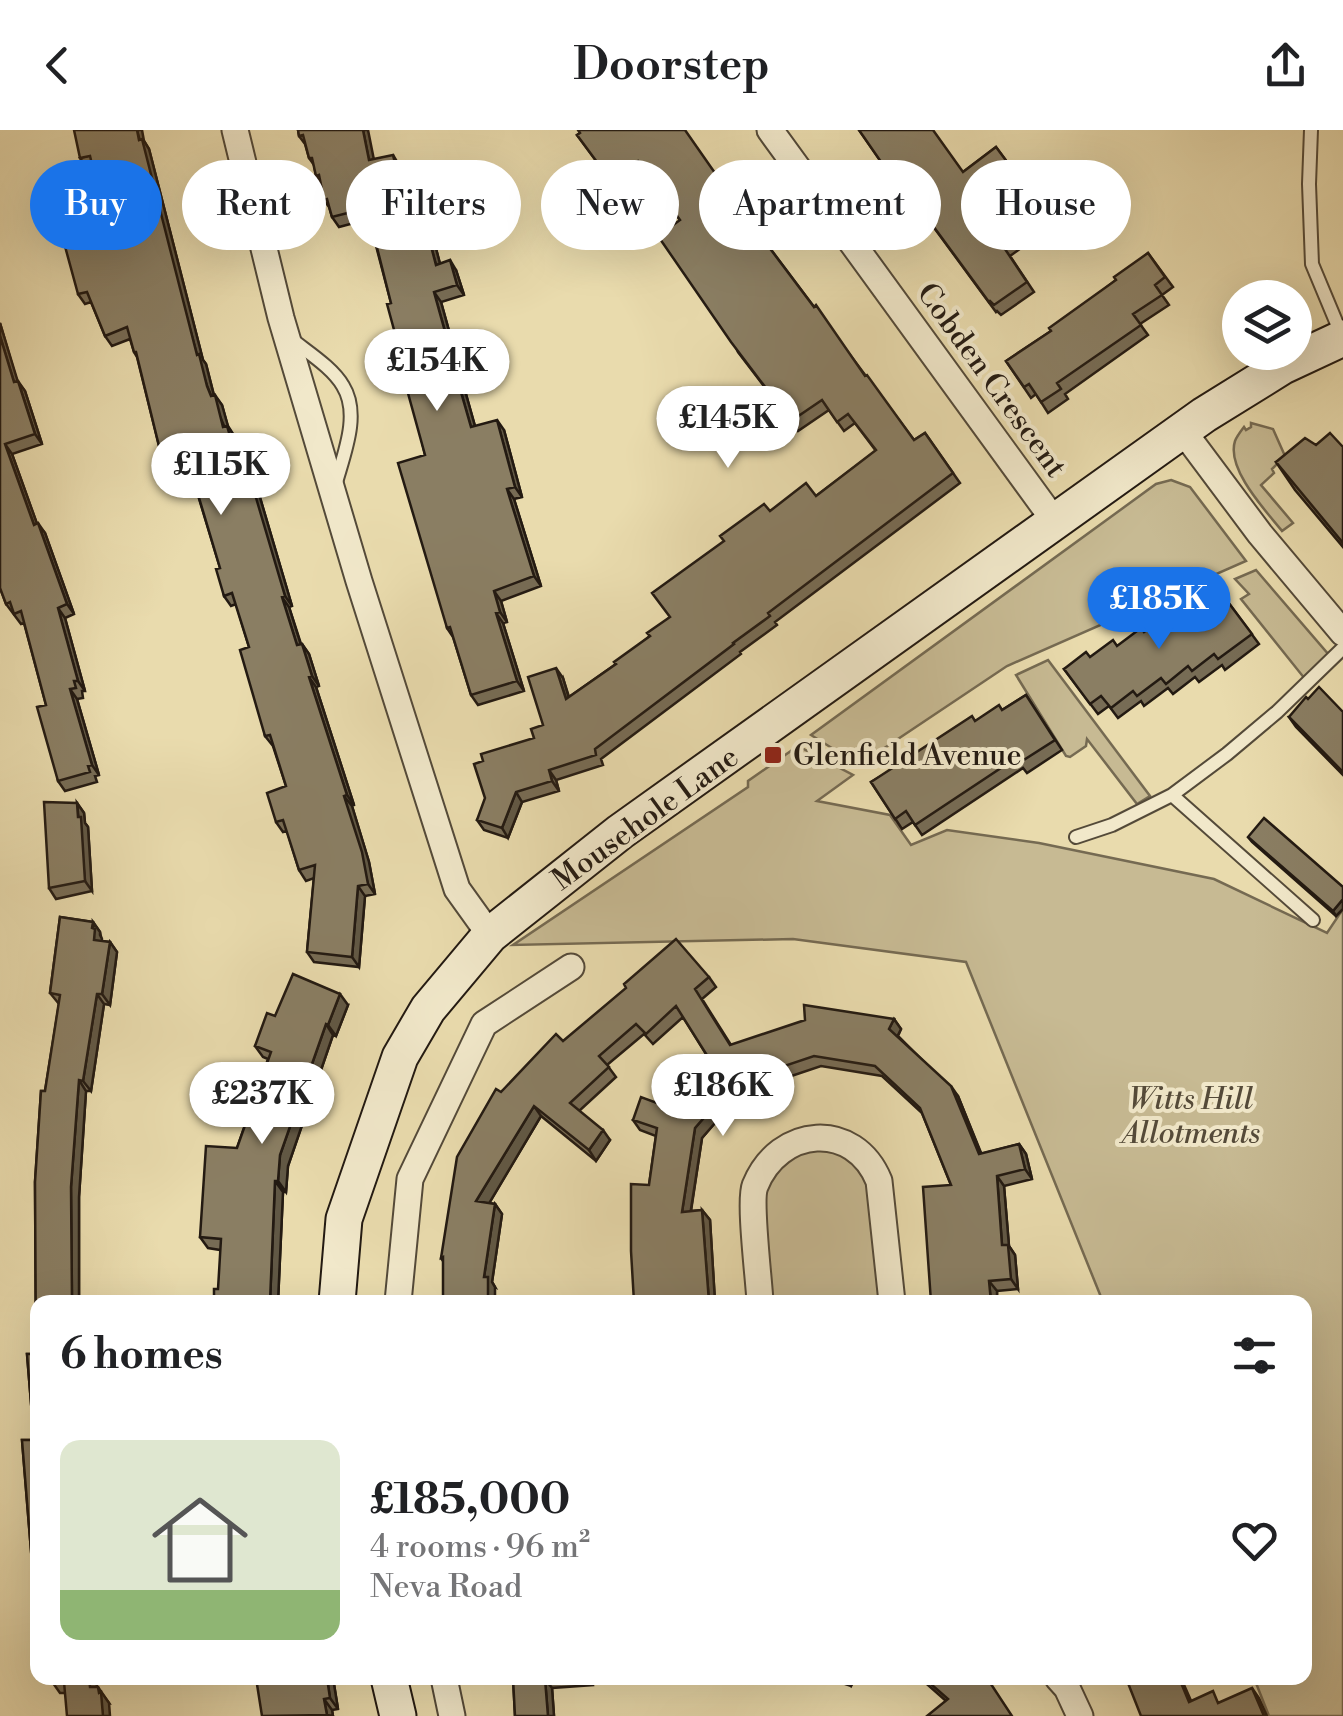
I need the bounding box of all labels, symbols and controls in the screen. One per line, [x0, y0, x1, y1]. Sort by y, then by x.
text: Doorstep [573, 37, 770, 94]
icon: back [30, 38, 85, 93]
icon: share [1258, 38, 1313, 93]
chip: Buy [30, 160, 162, 250]
chip: Rent [182, 160, 326, 250]
chip: Filters [346, 160, 521, 250]
chip: New [541, 160, 679, 250]
chip: Apartment [699, 160, 941, 250]
chip: House [961, 160, 1131, 250]
street label: Cobden Crescent [908, 276, 1075, 486]
map controls [1222, 280, 1312, 370]
button: layers [1222, 280, 1312, 370]
pin: £154K [367, 329, 507, 414]
text: £154K [387, 341, 488, 381]
pin: £145K [658, 386, 798, 471]
text: £145K [678, 398, 778, 438]
pin: £115K [151, 433, 291, 518]
text: £115K [173, 445, 269, 485]
pin: £185K [1089, 567, 1229, 652]
text: £185K [1110, 579, 1208, 619]
place label: Glenfield Avenue [793, 737, 1022, 775]
street label: Mousehole Lane [545, 738, 746, 899]
marker: Glenfield Avenue [762, 744, 784, 766]
pin: £186K [653, 1054, 793, 1139]
pin: £237K [192, 1062, 332, 1147]
text: £186K [673, 1066, 773, 1106]
text: £237K [211, 1074, 313, 1114]
park label: Witts Hill Allotments [1119, 1081, 1260, 1153]
icon: filters [1227, 1328, 1282, 1383]
text: 6 homes [60, 1329, 223, 1382]
text: £185,000 [370, 1474, 570, 1527]
icon: home [140, 1480, 260, 1600]
icon: heart [1227, 1513, 1282, 1568]
text: 4 rooms · 96 m² [370, 1527, 590, 1567]
text: Neva Road [370, 1567, 522, 1607]

